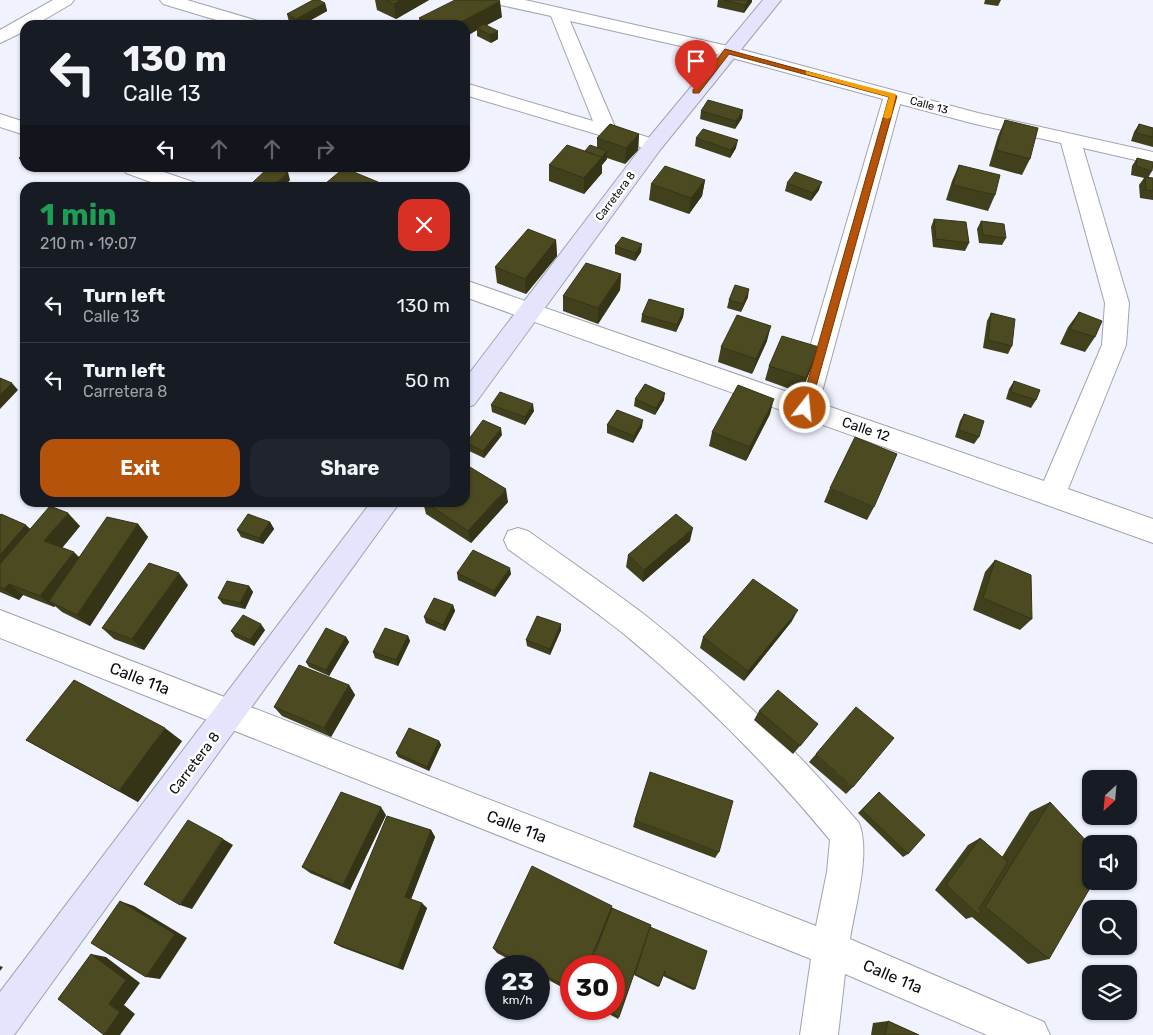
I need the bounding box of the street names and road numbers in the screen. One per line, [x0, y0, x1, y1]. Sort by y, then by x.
street label: Calle 13 [908, 94, 950, 117]
street label: Carretera 8 [593, 169, 638, 223]
street label: Calle 12 [840, 413, 892, 446]
street label: Calle 11a [107, 658, 172, 699]
street label: Carretera 8 [165, 729, 223, 798]
street label: Calle 11a [484, 806, 549, 847]
street label: Calle 11a [860, 955, 925, 997]

